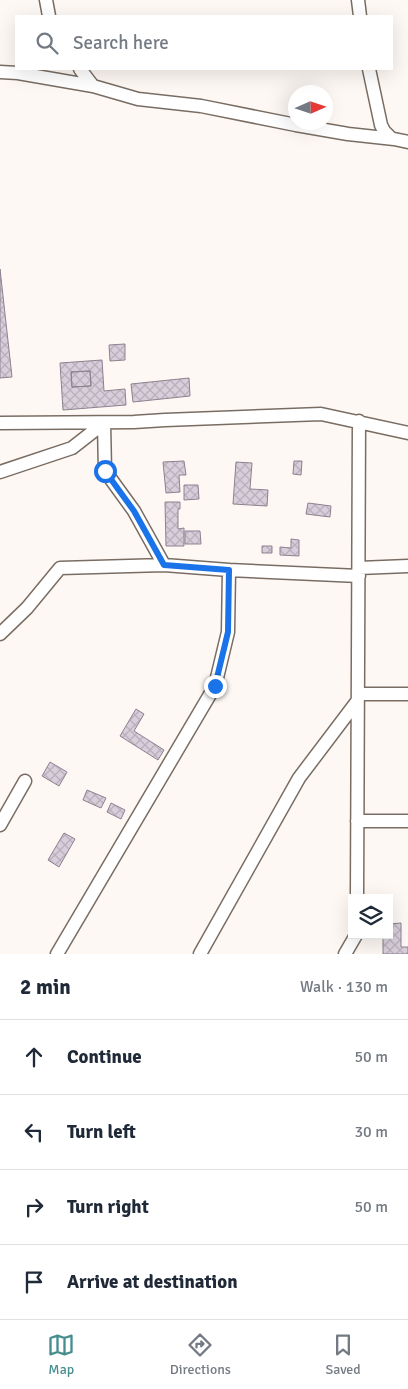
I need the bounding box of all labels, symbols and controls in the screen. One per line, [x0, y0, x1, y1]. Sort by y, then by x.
search box [15, 15, 393, 70]
icon: search [33, 29, 61, 57]
text: Search here [73, 31, 169, 55]
north arrow [288, 85, 333, 130]
route start [94, 460, 117, 483]
route end [204, 675, 227, 698]
map controls [348, 894, 393, 939]
button: layers [348, 894, 393, 939]
text: 2 min [20, 974, 71, 1000]
text: Walk · 130 m [300, 977, 388, 997]
icon: ahead [20, 1043, 48, 1071]
text: Continue [67, 1045, 142, 1069]
text: 50 m [354, 1047, 388, 1067]
icon: left [20, 1118, 48, 1146]
text: Turn left [67, 1120, 136, 1144]
text: 30 m [354, 1122, 388, 1142]
icon: right [20, 1193, 48, 1221]
text: Turn right [67, 1195, 149, 1219]
text: 50 m [354, 1197, 388, 1217]
icon: arrive [20, 1268, 48, 1296]
text: Arrive at destination [67, 1270, 238, 1294]
tab: Map [47, 1331, 75, 1378]
tab: Directions [170, 1331, 231, 1378]
tab: Saved [325, 1331, 361, 1378]

